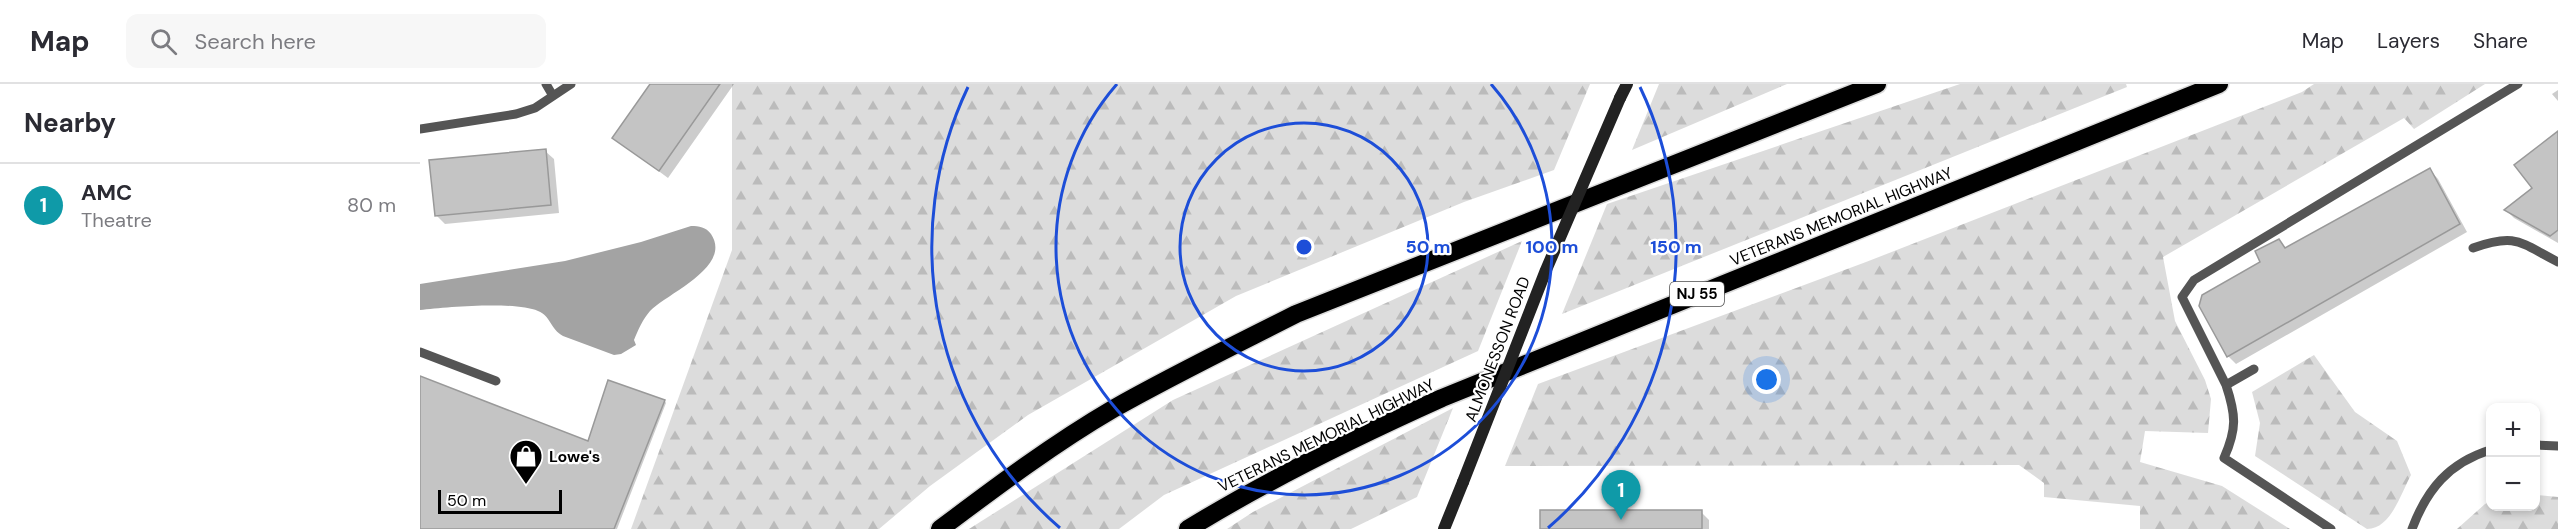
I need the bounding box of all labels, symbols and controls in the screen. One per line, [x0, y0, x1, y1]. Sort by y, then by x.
search box [126, 14, 546, 68]
text: Map [30, 23, 90, 60]
icon: search [147, 25, 180, 58]
text: Search here [195, 27, 316, 56]
text: Map [2302, 27, 2344, 55]
text: Layers [2377, 27, 2440, 55]
text: Share [2473, 27, 2528, 55]
text: Nearby [24, 106, 116, 140]
street label: VETERANS MEMORIAL HIGHWAY [1727, 162, 1956, 271]
text: AMC [81, 178, 132, 207]
text: 1 [40, 192, 47, 218]
text: 80 m [347, 192, 396, 218]
text: Theatre [81, 207, 152, 233]
text: 50 m [1405, 235, 1451, 259]
text: 100 m [1525, 235, 1579, 259]
text: 150 m [1650, 235, 1702, 259]
centre of rings [1294, 237, 1314, 257]
street label: ALMONESSON ROAD [1460, 274, 1535, 425]
road number: NJ 55 [1670, 282, 1724, 306]
your location [1752, 365, 1781, 394]
street label: VETERANS MEMORIAL HIGHWAY [1215, 374, 1438, 497]
map controls [2486, 403, 2540, 511]
button: + [2486, 403, 2540, 457]
shop icon: Lowe's [508, 438, 544, 485]
place label: Lowe's [549, 446, 600, 467]
button: − [2486, 457, 2540, 511]
pin: 1 [1602, 470, 1640, 520]
scale bar [438, 487, 562, 514]
text: 50 m [447, 490, 486, 511]

